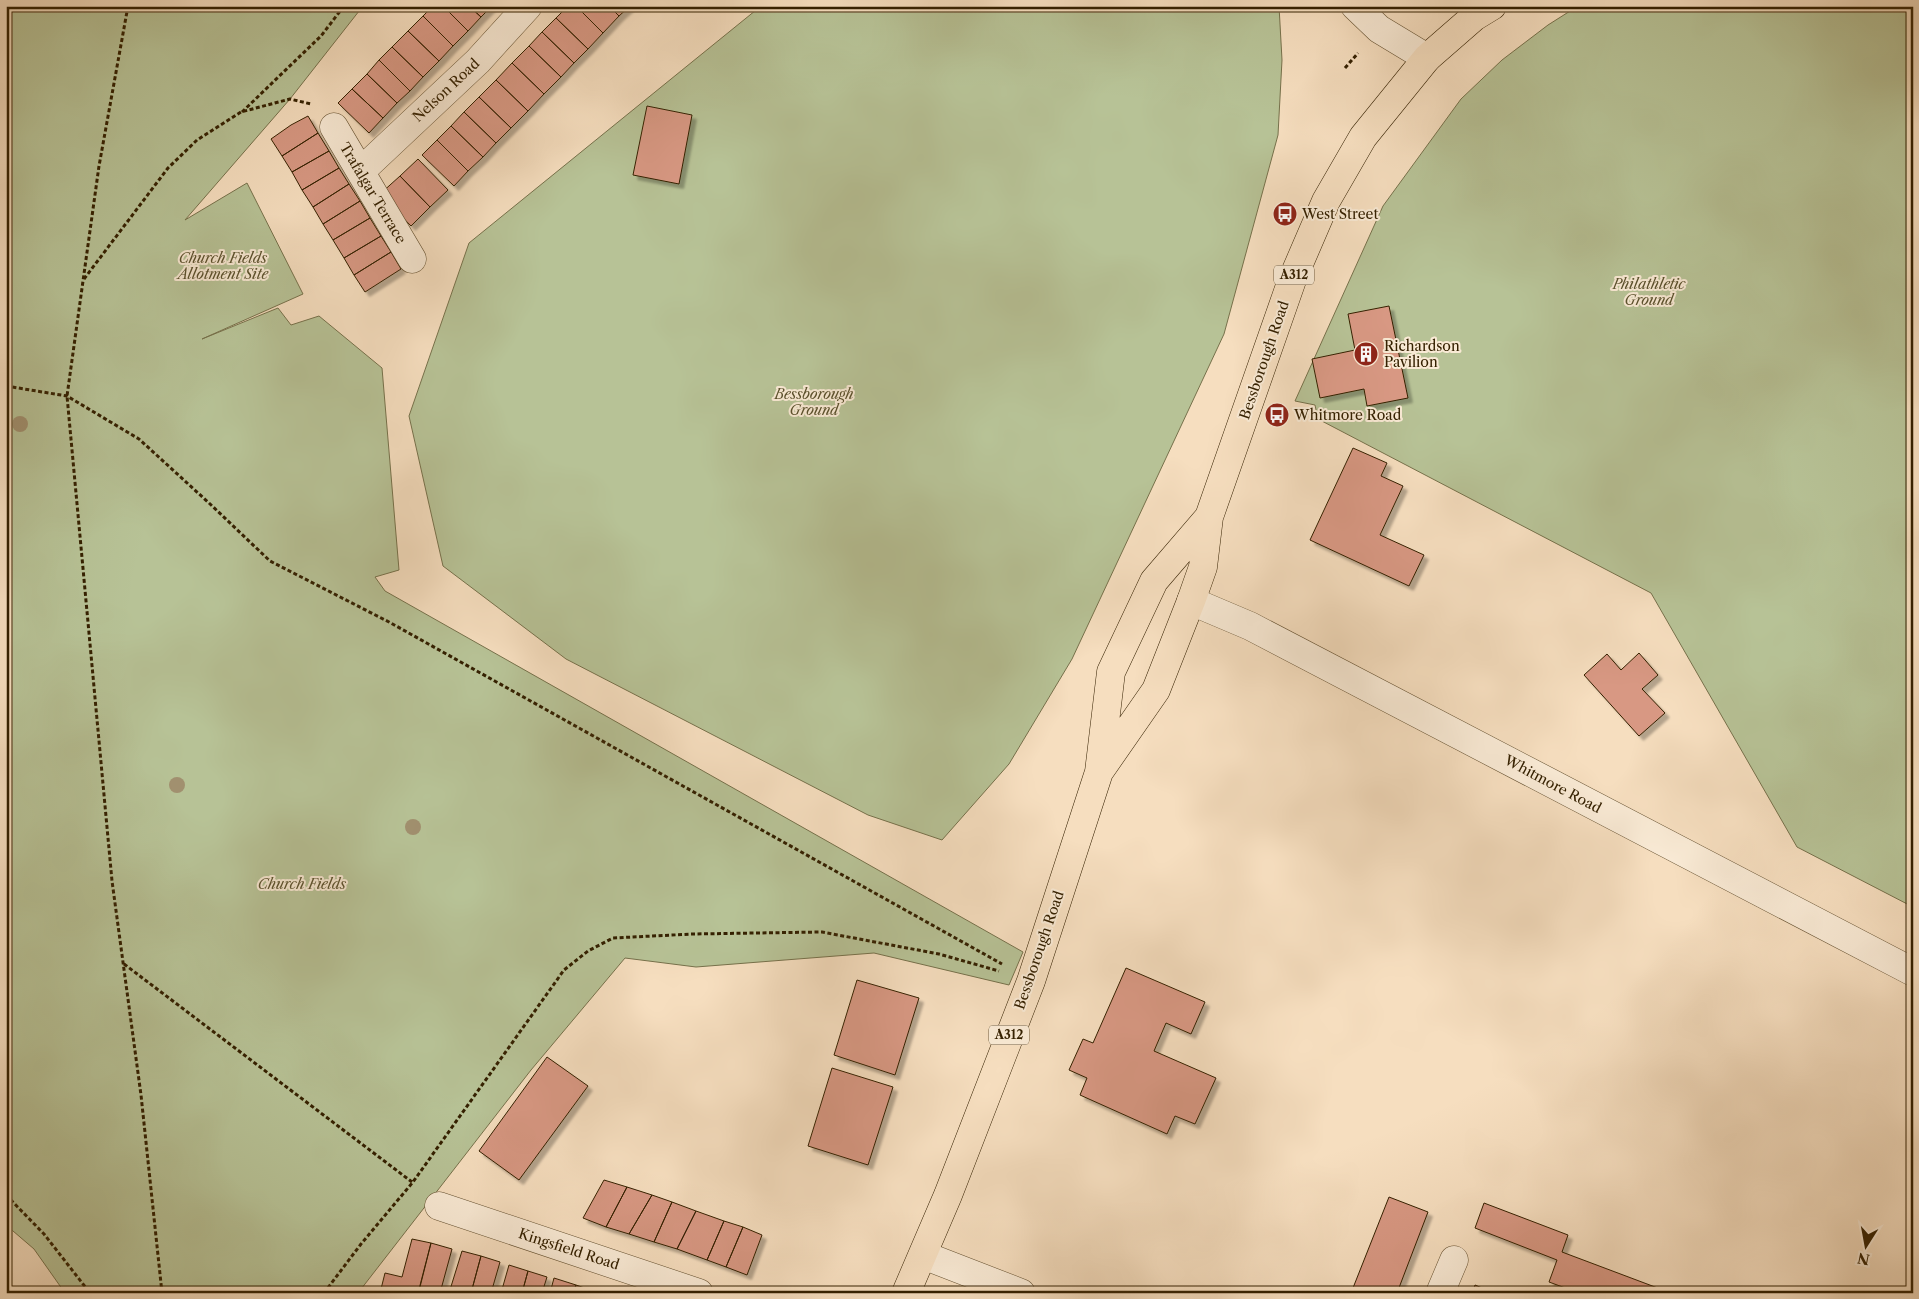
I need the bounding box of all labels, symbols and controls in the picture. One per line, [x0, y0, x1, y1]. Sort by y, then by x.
street label: Nelson Road [409, 54, 484, 126]
street label: Trafalgar Terrace [336, 139, 410, 247]
bus stop icon: West Street [1272, 201, 1298, 227]
place label: West Street [1301, 205, 1378, 223]
park label: Church Fields Allotment Site [176, 249, 269, 283]
road number: A312 [1274, 266, 1314, 284]
park label: Philathletic Ground [1612, 275, 1686, 309]
street label: Bessborough Road [1235, 298, 1293, 422]
place label: Richardson Pavilion [1384, 337, 1460, 371]
building icon: Richardson Pavilion [1353, 341, 1379, 367]
park label: Bessborough Ground [773, 385, 854, 419]
bus stop icon: Whitmore Road [1264, 402, 1290, 428]
place label: Whitmore Road [1293, 406, 1402, 424]
street label: Whitmore Road [1501, 750, 1605, 817]
park label: Church Fields [258, 875, 347, 893]
street label: Bessborough Road [1010, 888, 1068, 1012]
road number: A312 [989, 1026, 1029, 1044]
north arrow [1842, 1222, 1892, 1272]
street label: Kingsfield Road [516, 1224, 622, 1274]
text: N [1856, 1249, 1871, 1269]

